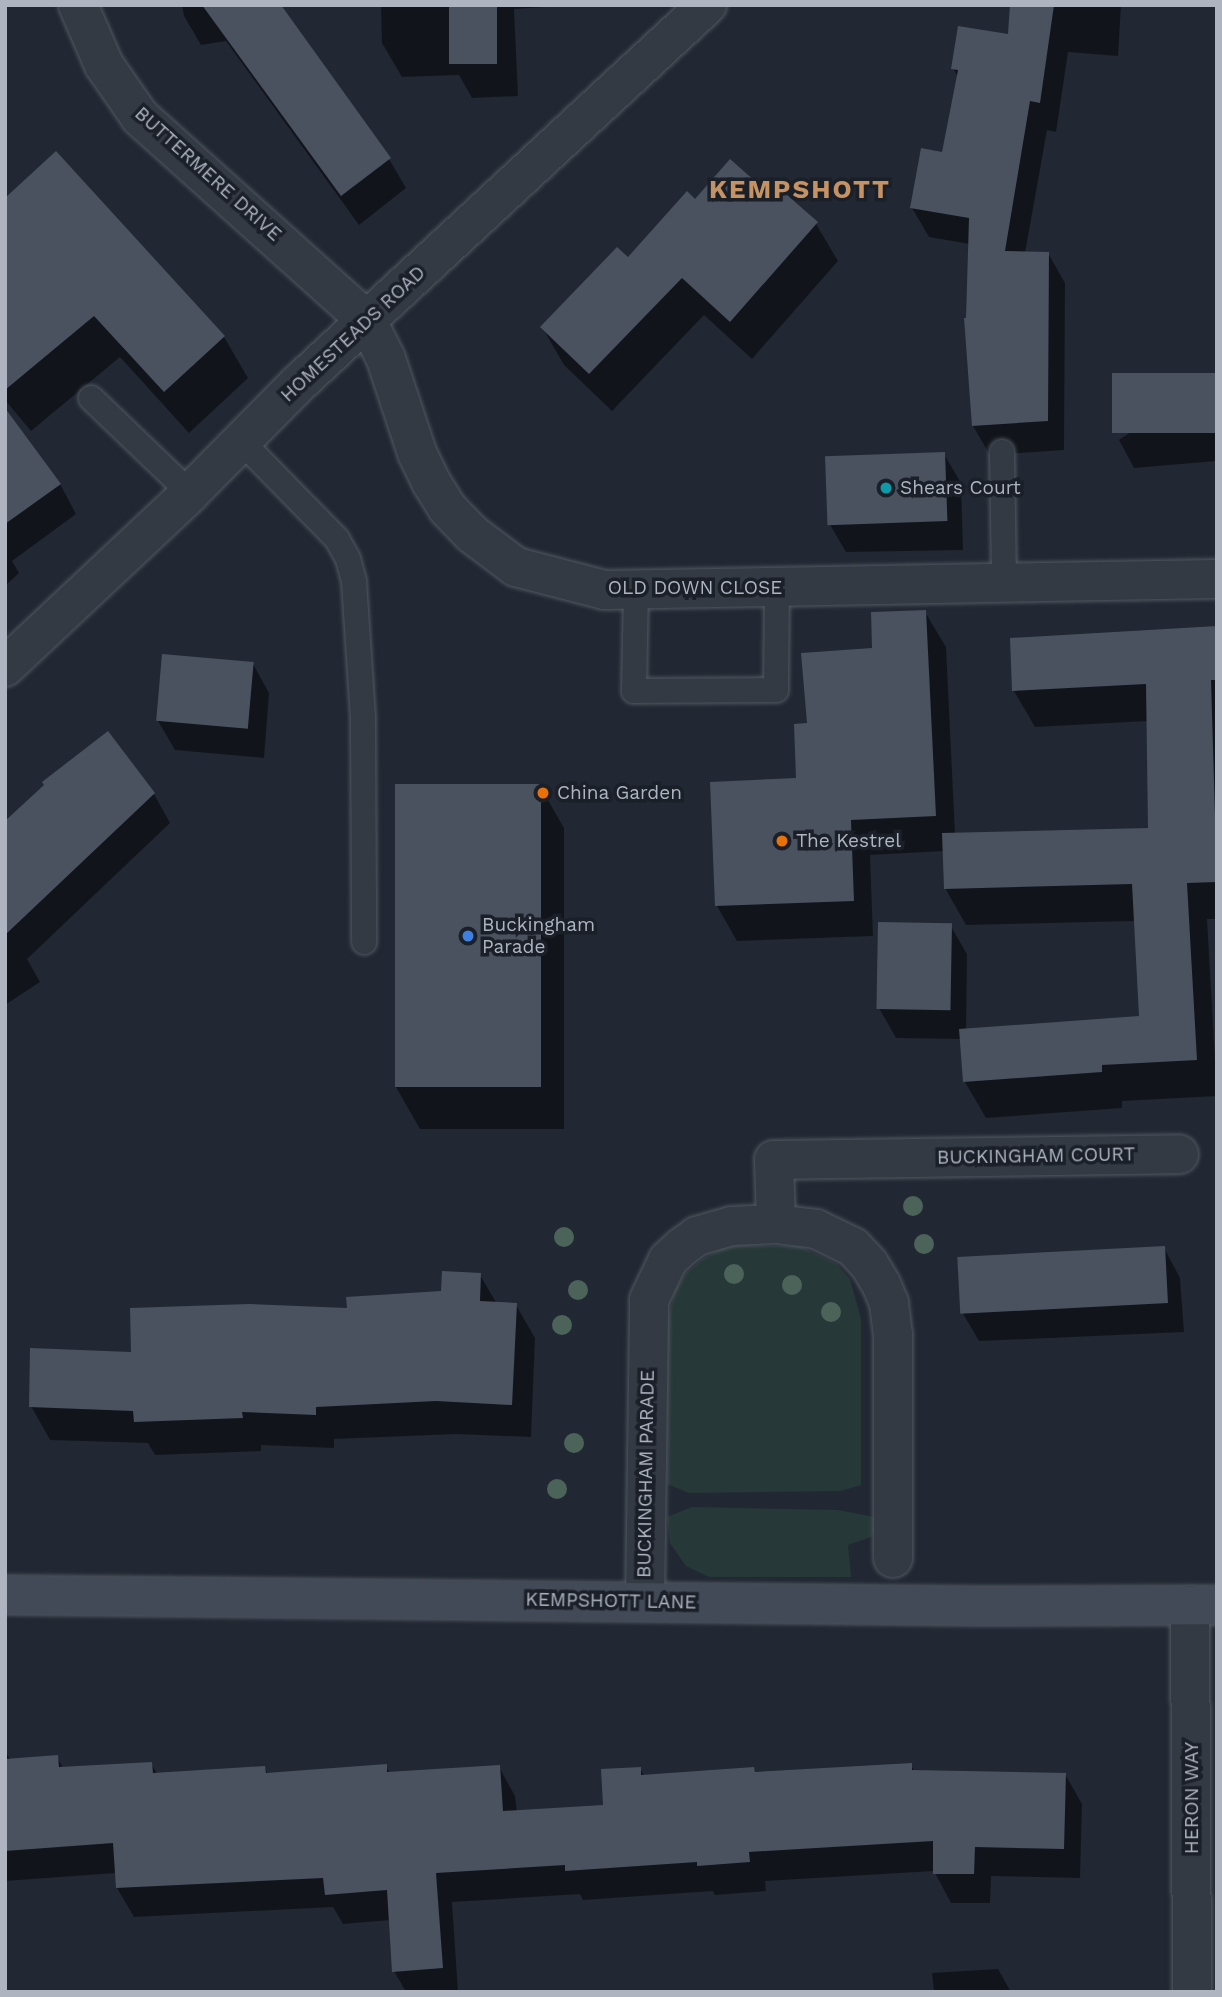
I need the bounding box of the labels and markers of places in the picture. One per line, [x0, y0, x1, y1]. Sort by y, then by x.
place label: Shears Court [900, 477, 1021, 499]
marker: Shears Court [878, 480, 894, 496]
place label: China Garden [557, 782, 682, 804]
marker: China Garden [535, 785, 551, 801]
place label: The Kestrel [796, 830, 901, 852]
marker: The Kestrel [774, 833, 790, 849]
place label: Buckingham Parade [482, 914, 595, 958]
marker: Buckingham Parade [460, 928, 476, 944]

